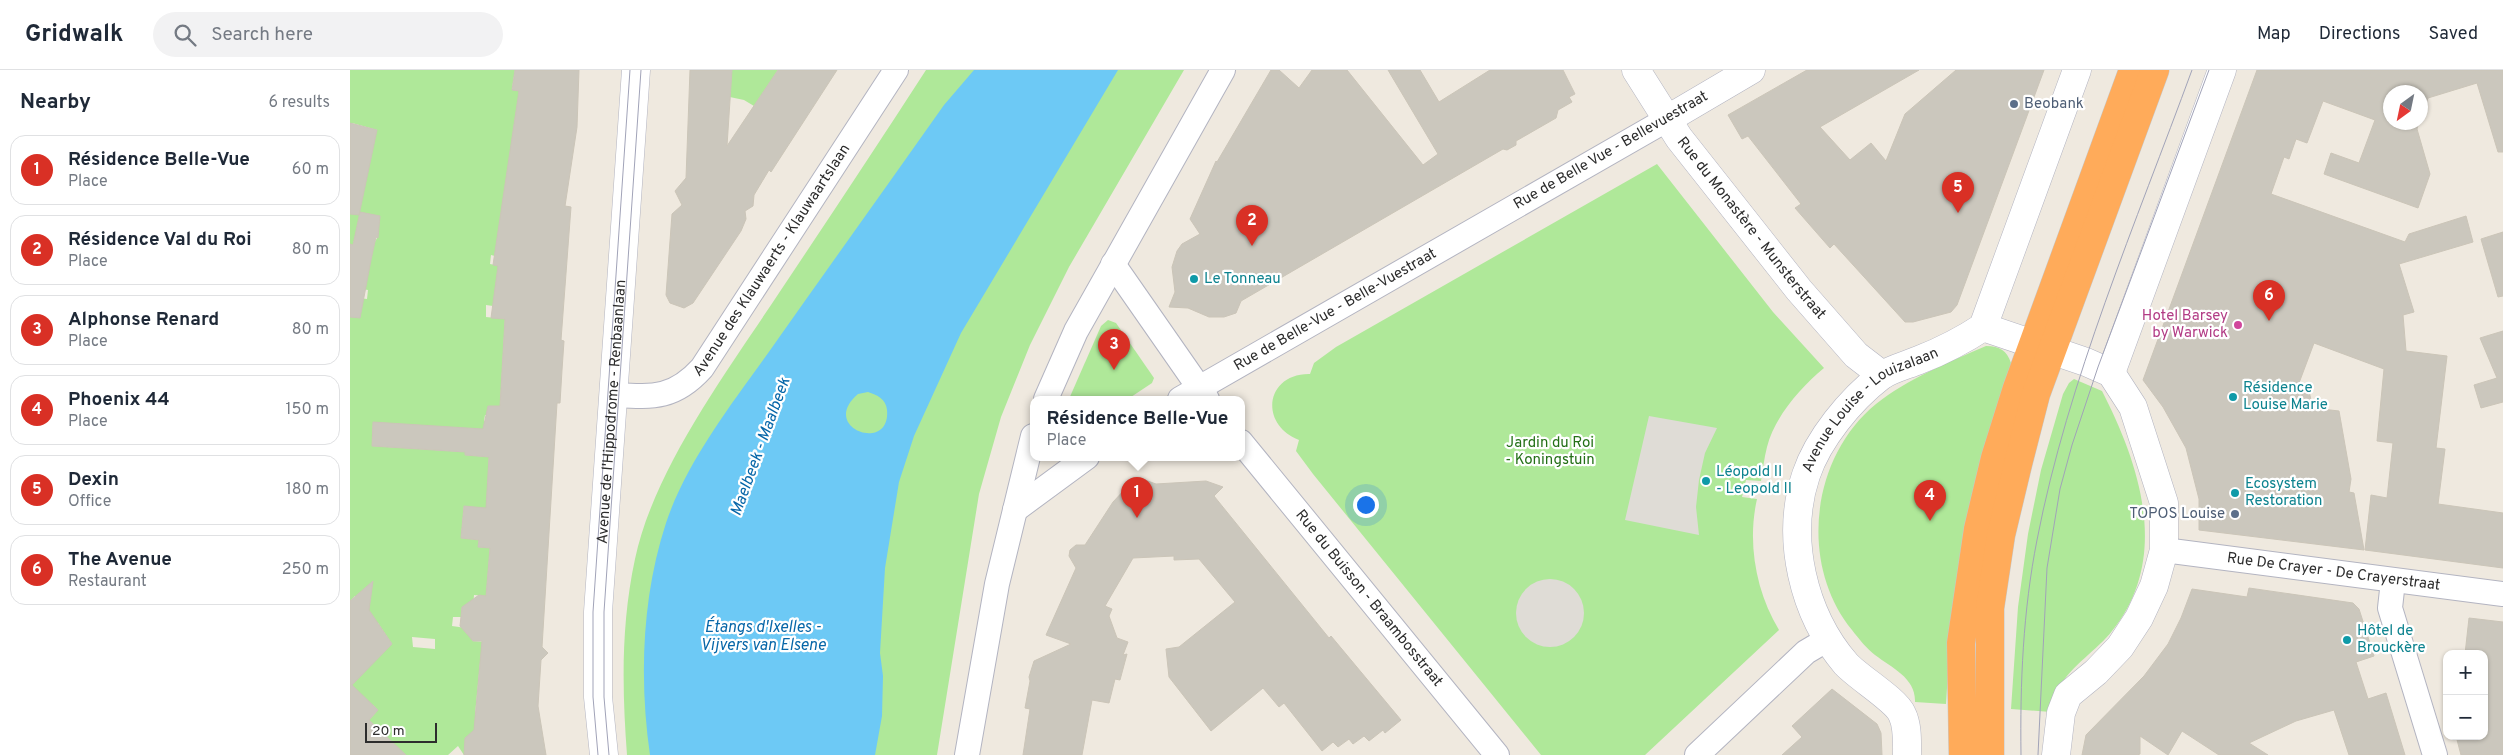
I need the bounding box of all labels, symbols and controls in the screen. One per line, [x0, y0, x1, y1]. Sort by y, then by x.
search box [153, 12, 503, 57]
text: Gridwalk [25, 20, 123, 50]
icon: search [171, 21, 199, 49]
text: Search here [211, 23, 313, 47]
text: Map [2257, 23, 2291, 46]
text: Directions [2319, 23, 2401, 46]
text: Saved [2429, 23, 2478, 46]
north arrow [2383, 85, 2428, 130]
street label: Rue de Belle Vue - Bellevuestraat [1510, 87, 1712, 215]
text: Nearby [20, 89, 91, 116]
text: 6 results [268, 93, 330, 113]
place label: Beobank [2024, 95, 2084, 114]
marker: Beobank [2008, 98, 2020, 110]
street label: Rue du Monastère - Munsterstraat [1672, 133, 1830, 323]
street label: Avenue des Klauwaerts - Klauwaartslaan [689, 141, 855, 381]
text: Résidence Belle-Vue [68, 148, 250, 172]
text: 1 [34, 160, 40, 180]
text: 60 m [292, 160, 329, 180]
text: Place [68, 172, 108, 192]
pin: 5 [1942, 172, 1974, 213]
pin: 2 [1236, 205, 1268, 246]
text: Résidence Val du Roi [68, 228, 252, 252]
text: 2 [32, 240, 42, 260]
text: 80 m [292, 240, 329, 260]
street label: Rue de Belle-Vue - Belle-Vuestraat [1230, 244, 1440, 376]
text: Place [68, 252, 108, 272]
place label: Le Tonneau [1204, 270, 1281, 289]
marker: Le Tonneau [1188, 273, 1200, 285]
street label: Avenue de l'Hippodrome - Renbaanlaan [593, 279, 631, 545]
pin: 6 [2253, 280, 2285, 321]
place label: Hotel Barsey by Warwick [2142, 307, 2228, 343]
text: Alphonse Renard [68, 308, 219, 332]
marker: Hotel Barsey by Warwick [2232, 319, 2244, 331]
text: 3 [32, 320, 42, 340]
text: 80 m [292, 320, 329, 340]
pin: 3 [1098, 329, 1130, 370]
text: Place [68, 332, 108, 352]
street label: Avenue Louise - Louizalaan [1798, 343, 1942, 475]
water label: Maelbeek - Maalbeek [727, 374, 796, 519]
place label: Résidence Louise Marie [2243, 379, 2328, 415]
text: Phoenix 44 [68, 388, 170, 412]
marker: Résidence Louise Marie [2227, 391, 2239, 403]
popup [1030, 396, 1245, 461]
text: 4 [32, 400, 42, 420]
text: 150 m [286, 400, 329, 420]
text: Résidence Belle-Vue [1047, 407, 1228, 431]
text: Place [68, 412, 108, 432]
text: Place [1047, 431, 1086, 451]
park label: Jardin du Roi - Koningstuin [1505, 434, 1595, 470]
place label: Léopold II - Leopold II [1716, 463, 1792, 499]
text: Dexin [68, 468, 119, 492]
marker: Léopold II - Leopold II [1700, 475, 1712, 487]
place label: Ecosystem Restoration [2245, 475, 2322, 511]
pin: 1 [1121, 477, 1153, 518]
text: 5 [32, 480, 42, 500]
text: 180 m [286, 480, 329, 500]
pin: 4 [1914, 480, 1946, 521]
marker: Ecosystem Restoration [2229, 487, 2241, 499]
text: Office [68, 492, 111, 512]
your location [1353, 492, 1379, 518]
place label: TOPOS Louise [2129, 505, 2225, 524]
street label: Rue du Buisson - Braambosstraat [1291, 506, 1447, 691]
marker: TOPOS Louise [2229, 508, 2241, 520]
text: The Avenue [68, 548, 172, 572]
street label: Rue De Crayer - De Crayerstraat [2226, 549, 2441, 595]
text: 6 [32, 560, 42, 580]
text: 250 m [282, 560, 329, 580]
text: Restaurant [68, 572, 147, 592]
water label: Étangs d'Ixelles - Vijvers van Elsene [700, 616, 826, 656]
place label: Hôtel de Brouckère [2357, 622, 2426, 658]
marker: Hôtel de Brouckère [2341, 634, 2353, 646]
map controls [2443, 650, 2488, 740]
button: + [2443, 650, 2488, 695]
button: − [2443, 695, 2488, 740]
scale bar [365, 720, 438, 743]
text: 20 m [372, 723, 405, 740]

